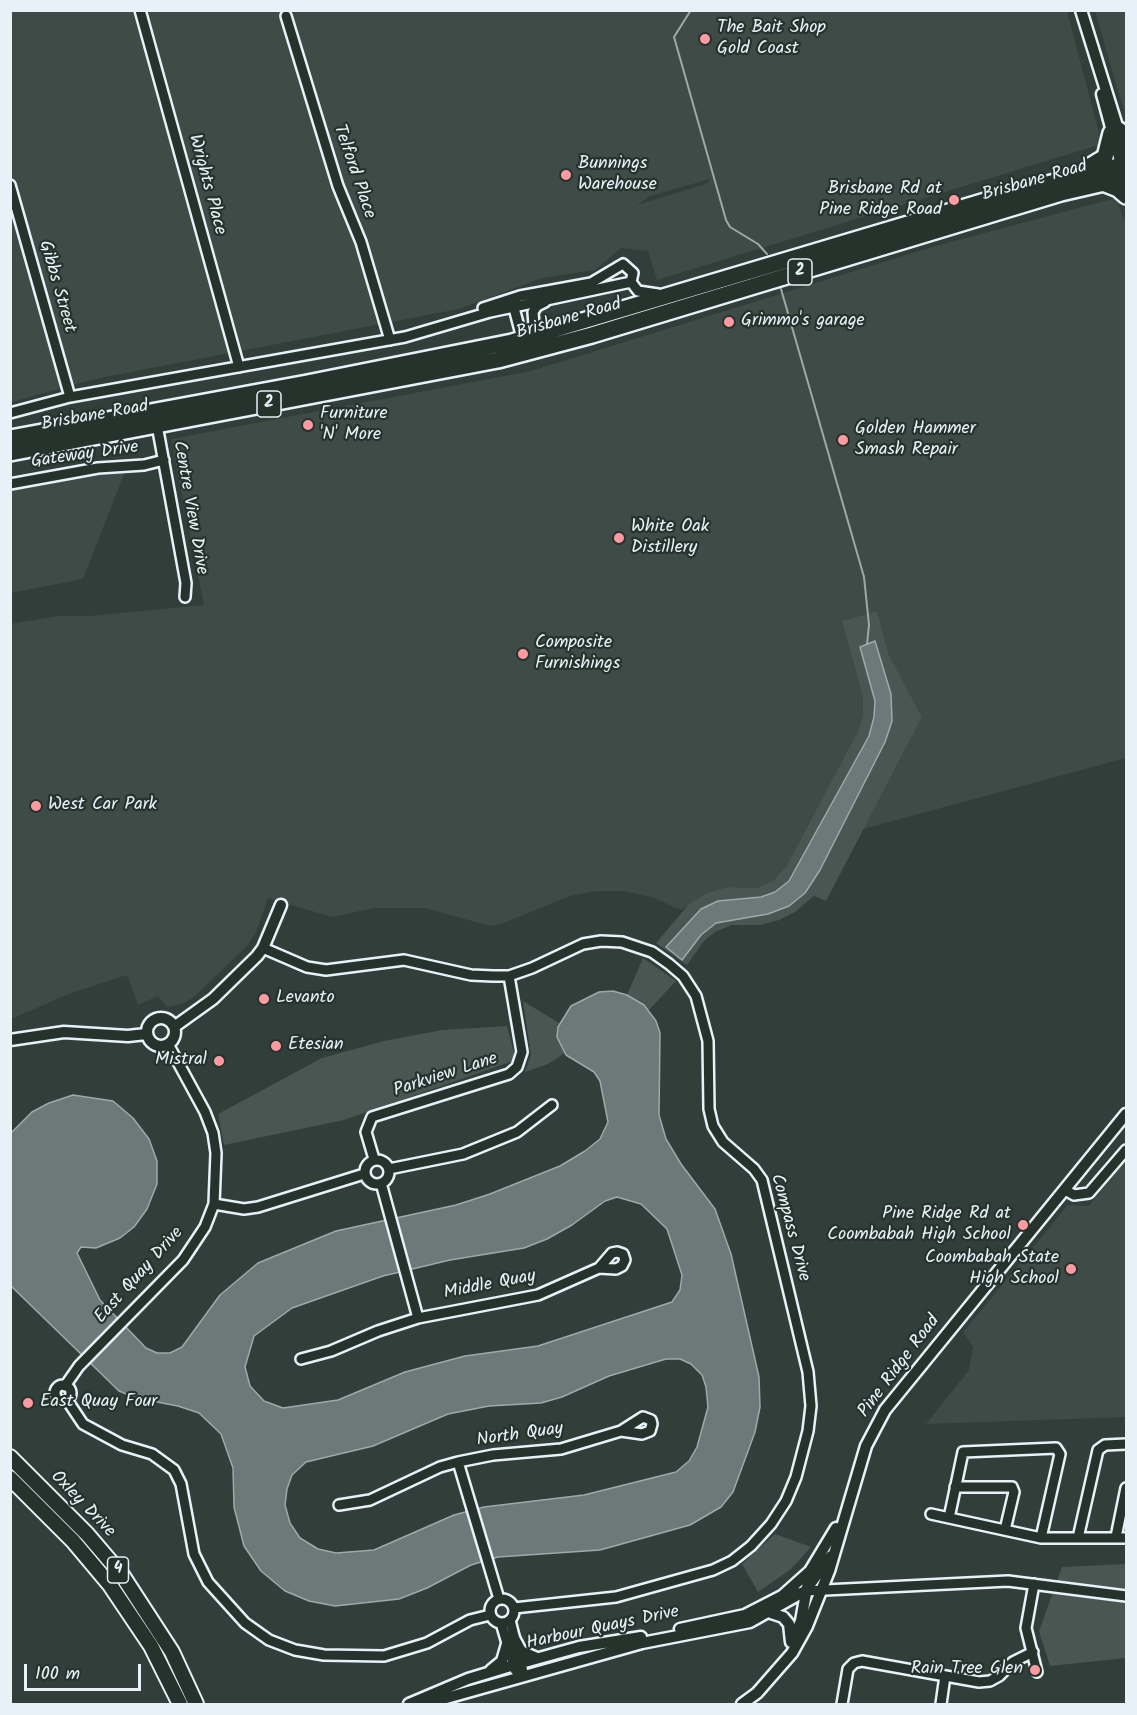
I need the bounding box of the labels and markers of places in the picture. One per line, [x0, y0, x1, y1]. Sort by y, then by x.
place label: The Bait Shop Gold Coast [717, 18, 826, 60]
marker: The Bait Shop Gold Coast [698, 32, 712, 46]
place label: Bunnings Warehouse [578, 154, 657, 196]
marker: Bunnings Warehouse [559, 168, 573, 182]
place label: Brisbane Rd at Pine Ridge Road [819, 179, 942, 222]
marker: Brisbane Rd at Pine Ridge Road [947, 193, 961, 207]
place label: Grimmo's garage [741, 311, 865, 333]
marker: Grimmo's garage [722, 315, 736, 329]
place label: Furniture 'N' More [320, 404, 388, 446]
marker: Furniture 'N' More [301, 418, 315, 432]
place label: Golden Hammer Smash Repair [855, 419, 976, 462]
marker: Golden Hammer Smash Repair [836, 433, 850, 447]
place label: White Oak Distillery [631, 517, 709, 560]
marker: White Oak Distillery [612, 531, 626, 545]
place label: Composite Furnishings [535, 633, 620, 676]
marker: Composite Furnishings [516, 647, 530, 661]
place label: West Car Park [48, 795, 157, 817]
marker: West Car Park [29, 799, 43, 813]
place label: Levanto [276, 988, 335, 1010]
marker: Levanto [257, 992, 271, 1006]
place label: Etesian [288, 1035, 344, 1057]
marker: Etesian [269, 1039, 283, 1053]
place label: Mistral [155, 1050, 207, 1072]
marker: Mistral [212, 1054, 226, 1068]
place label: Pine Ridge Rd at Coombabah High School [827, 1204, 1011, 1246]
marker: Pine Ridge Rd at Coombabah High School [1016, 1218, 1030, 1232]
place label: Coombabah State High School [925, 1248, 1059, 1290]
marker: Coombabah State High School [1064, 1262, 1078, 1276]
place label: East Quay Four [40, 1392, 157, 1414]
marker: East Quay Four [21, 1396, 35, 1410]
place label: Rain Tree Glen [911, 1659, 1023, 1681]
marker: Rain Tree Glen [1028, 1663, 1042, 1677]

